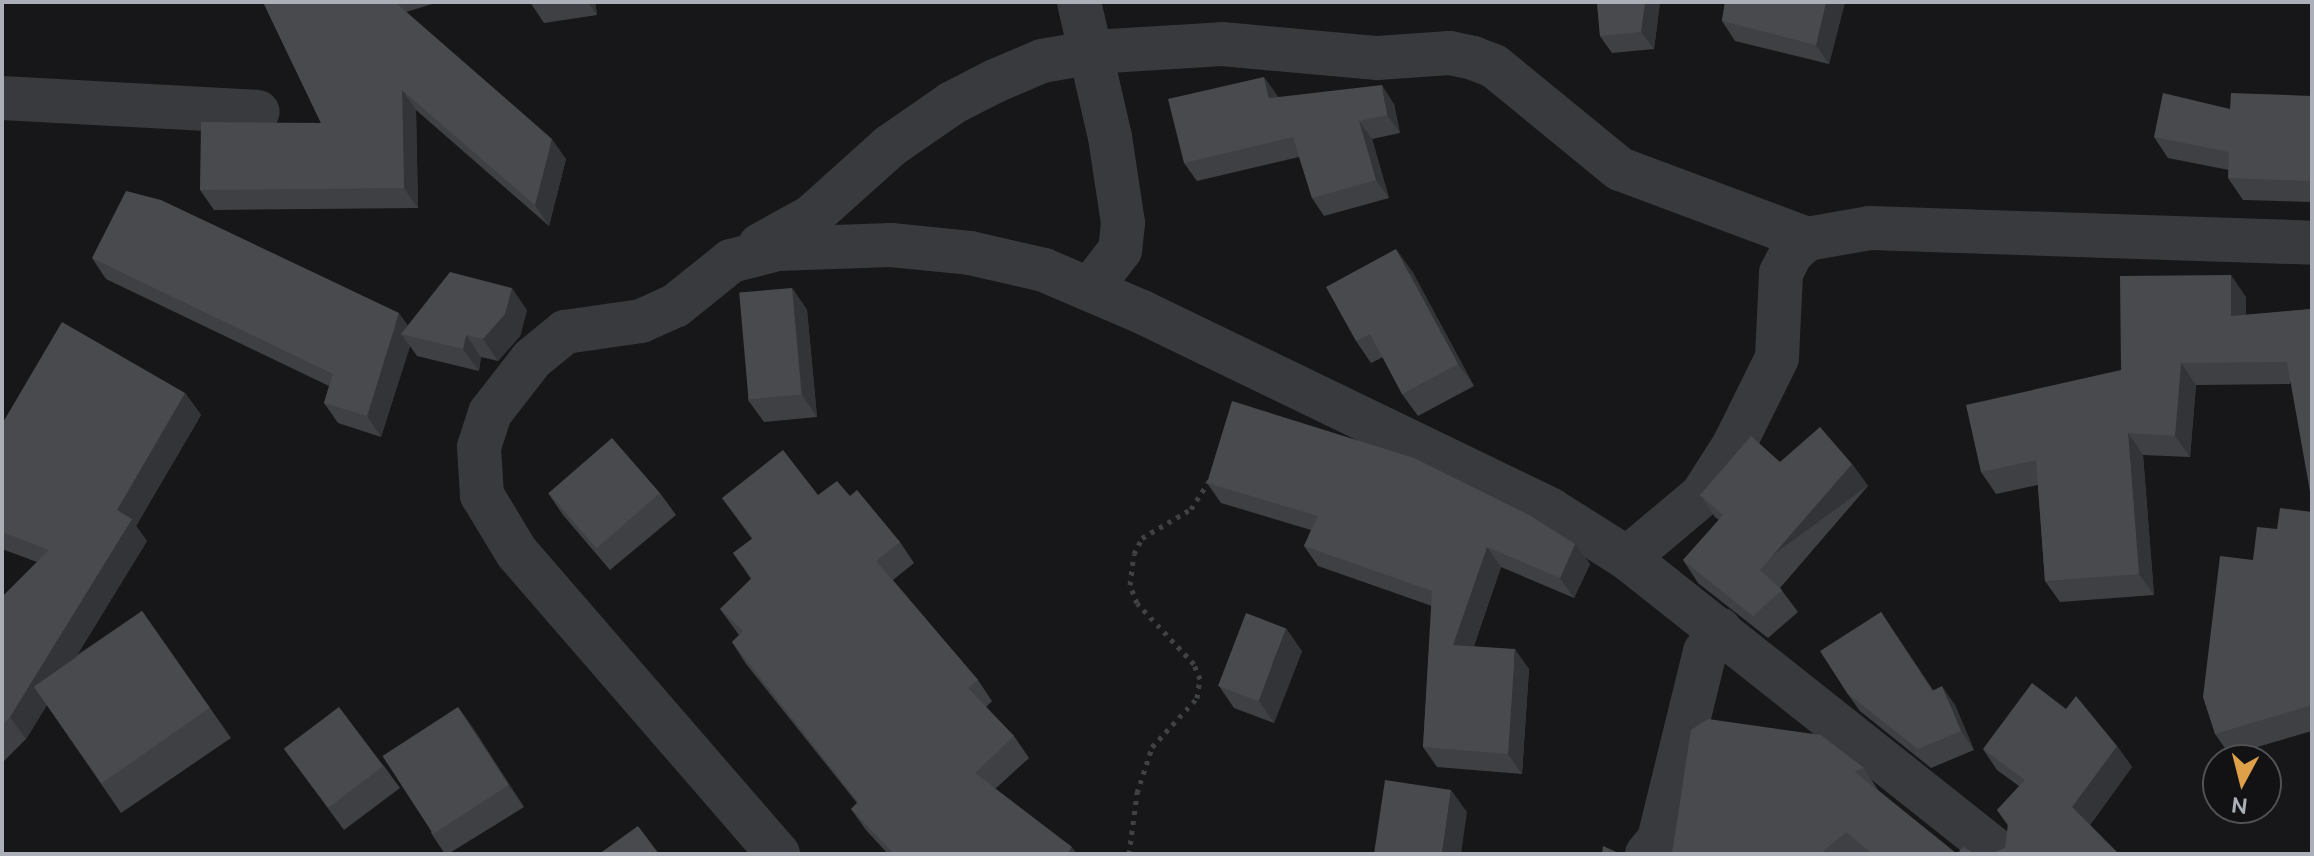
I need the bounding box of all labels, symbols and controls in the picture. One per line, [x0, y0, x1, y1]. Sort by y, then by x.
north arrow [2202, 744, 2282, 824]
text: N [2230, 793, 2249, 820]

